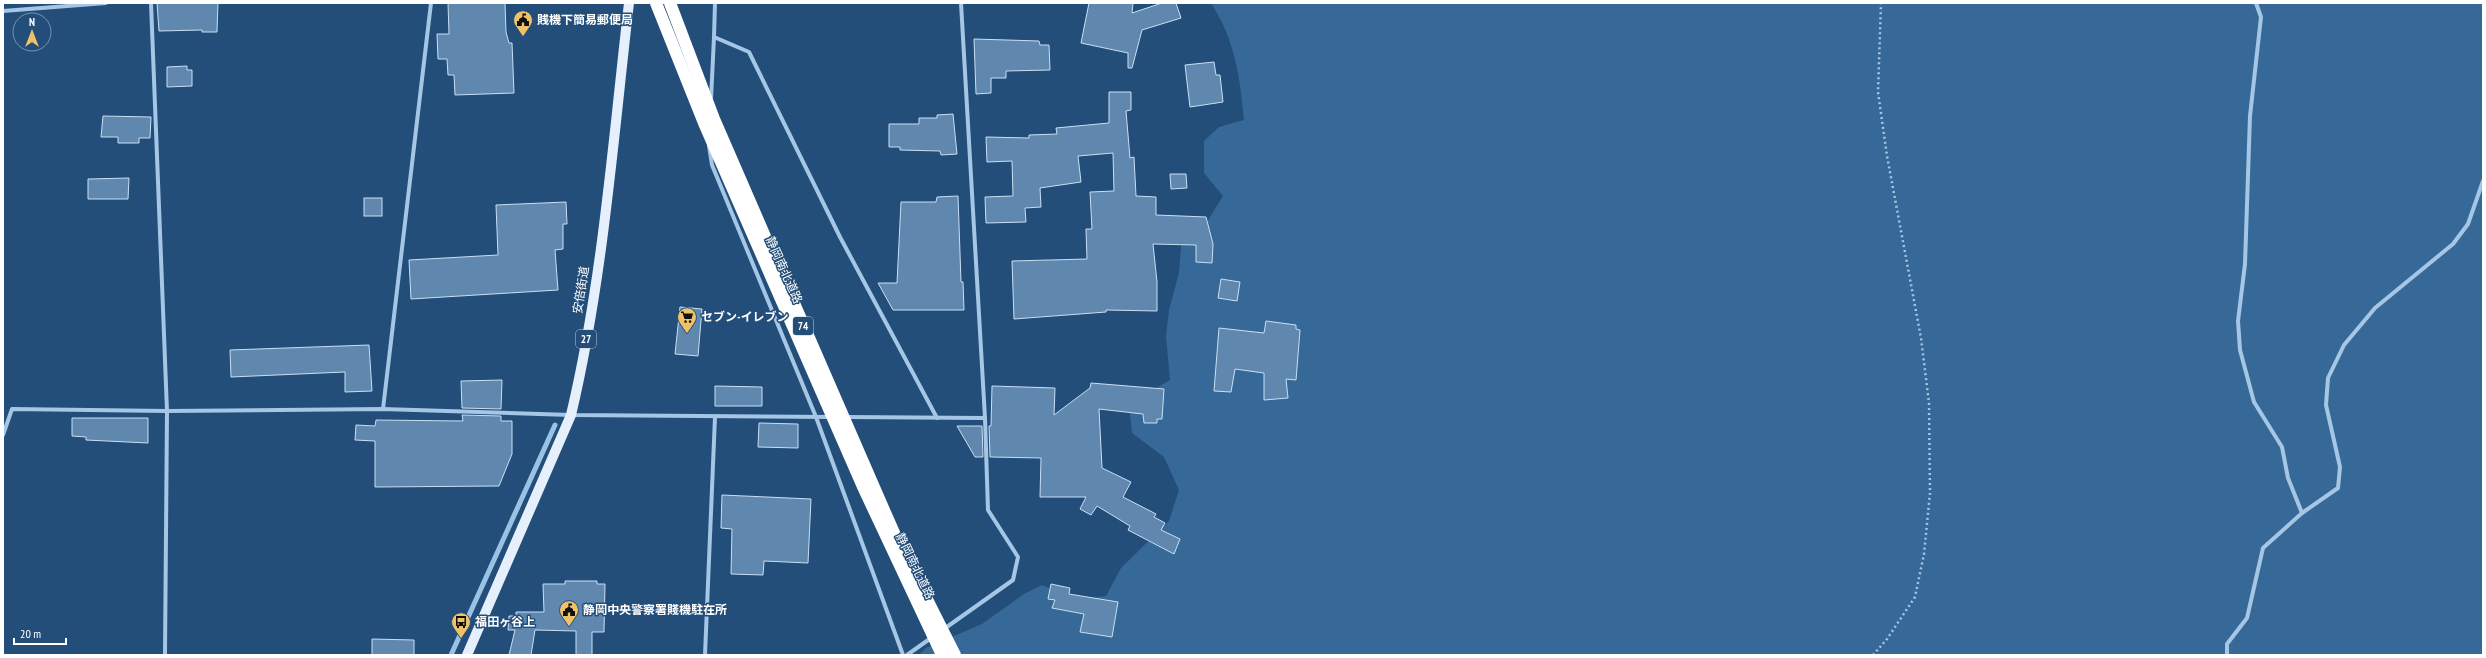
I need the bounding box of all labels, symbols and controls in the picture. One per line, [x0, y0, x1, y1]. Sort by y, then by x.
public building icon: 賎機下簡易郵便局 [512, 9, 534, 37]
north arrow [12, 12, 52, 52]
place label: 賎機下簡易郵便局 [537, 12, 633, 27]
text: N [29, 15, 35, 29]
street label: 静岡南北道路 [763, 234, 806, 306]
street label: 安倍街道 [569, 265, 592, 315]
supermarket icon: セブン-イレブン [676, 306, 698, 334]
place label: セブン-イレブン [701, 309, 789, 324]
road number: 74 [793, 317, 813, 335]
road number: 27 [576, 330, 596, 348]
street label: 静岡南北道路 [893, 530, 938, 601]
public building icon: 静岡中央警察署賤機駐在所 [558, 599, 580, 627]
place label: 静岡中央警察署賤機駐在所 [583, 602, 727, 617]
bus stop icon: 福田ヶ谷上 [450, 611, 472, 639]
place label: 福田ヶ谷上 [475, 614, 535, 629]
scale bar [14, 620, 66, 646]
text: 20 m [20, 626, 41, 641]

